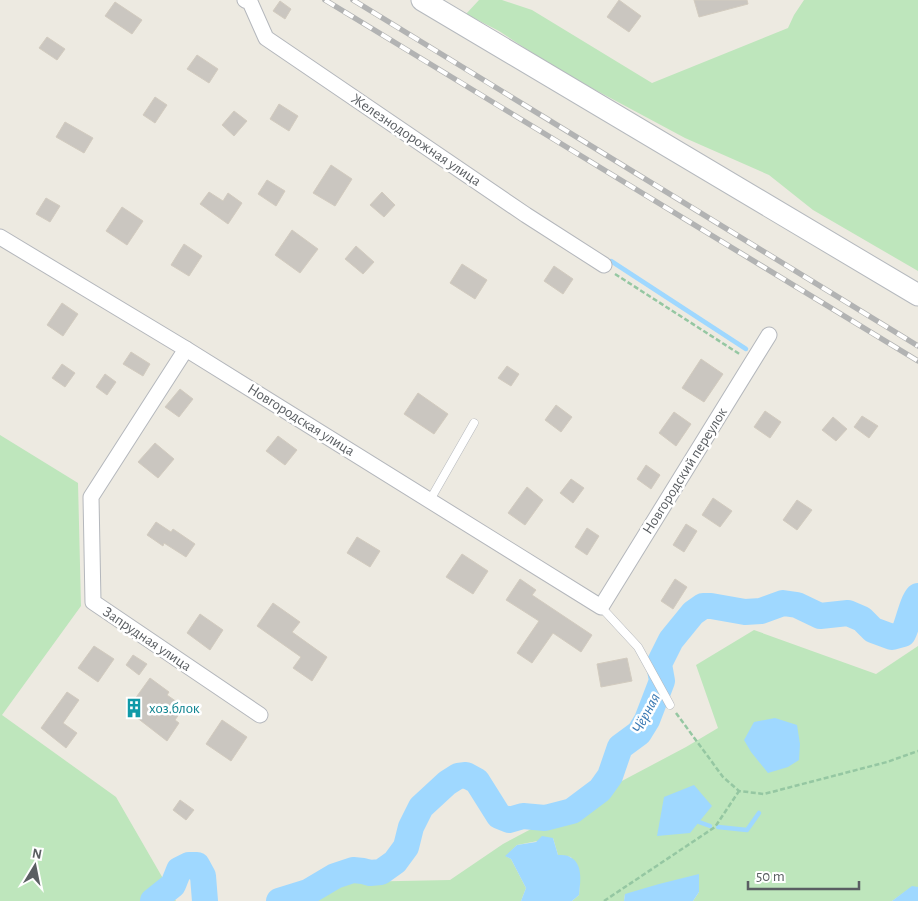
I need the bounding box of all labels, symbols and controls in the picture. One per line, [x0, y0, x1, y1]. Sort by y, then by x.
street label: Железнодорожная улица [348, 91, 484, 189]
street label: Новгородская улица [245, 381, 357, 459]
street label: Новгородский переулок [640, 405, 730, 537]
street label: Запрудная улица [100, 604, 194, 674]
water label: Чёрная [629, 690, 664, 736]
building icon: хоз.блок [123, 697, 145, 719]
place label: хоз.блок [149, 701, 200, 716]
north arrow [10, 841, 60, 891]
text: N [31, 846, 43, 862]
scale bar [748, 858, 859, 890]
text: 50 m [756, 869, 785, 884]

